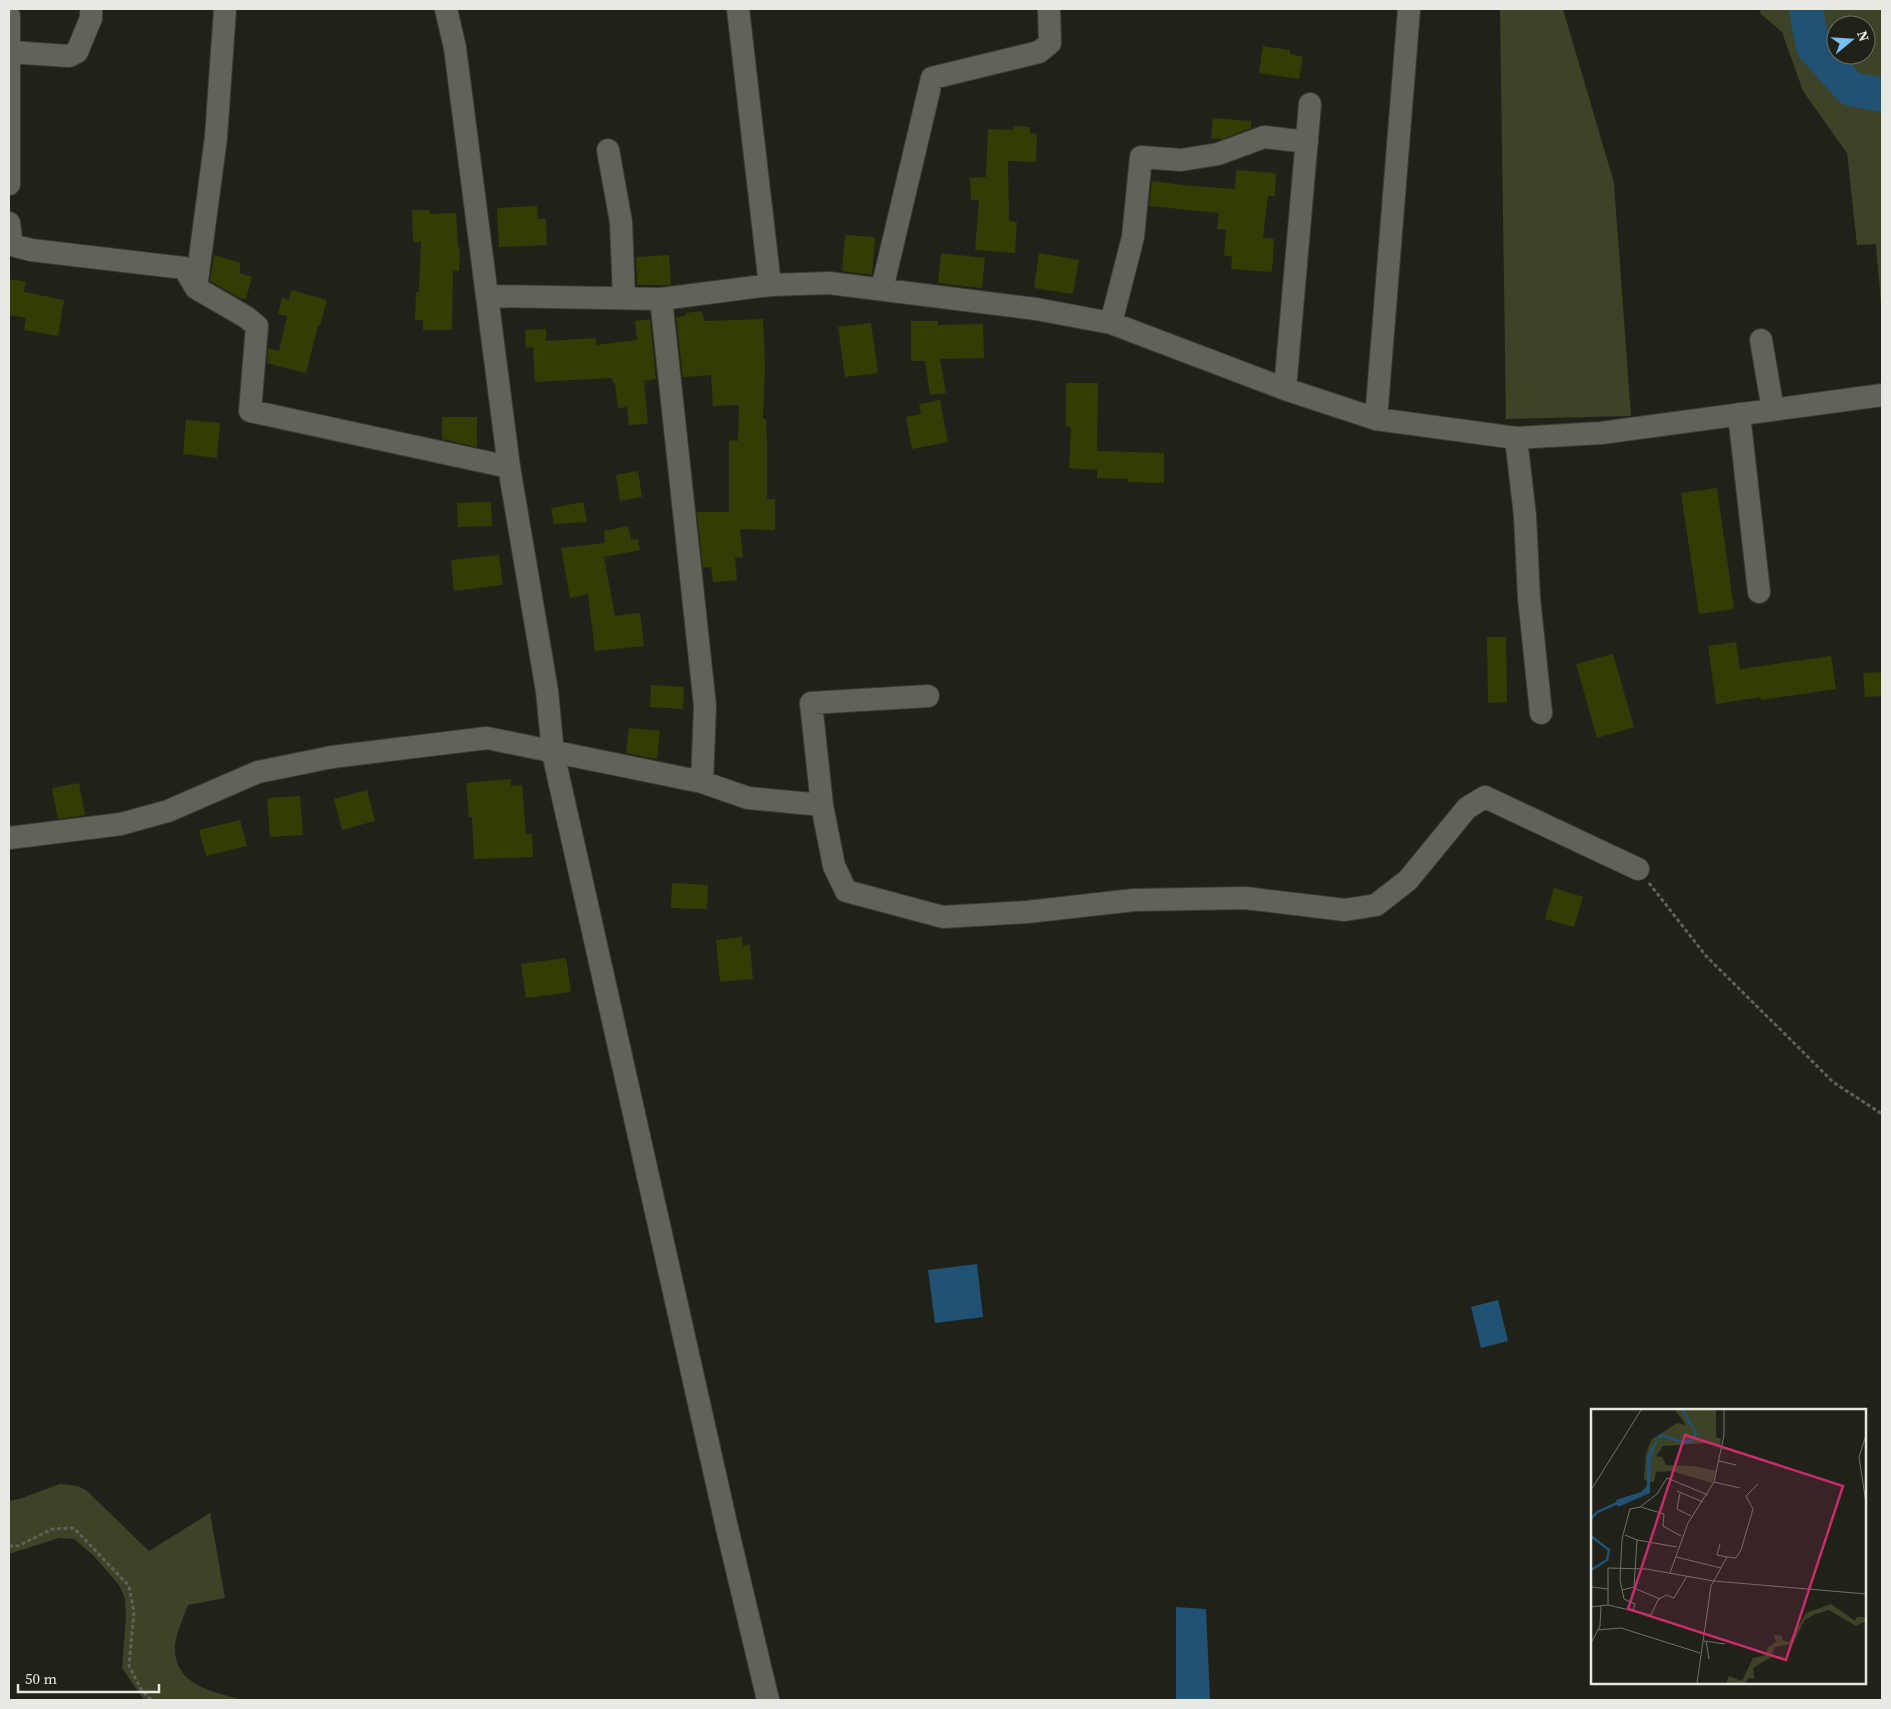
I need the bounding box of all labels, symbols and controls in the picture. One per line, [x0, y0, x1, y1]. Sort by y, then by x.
north arrow [1826, 15, 1876, 65]
text: N [1852, 28, 1874, 44]
inset map [1591, 1409, 1866, 1684]
scale bar [18, 1662, 159, 1694]
text: 50 m [25, 1668, 57, 1689]

